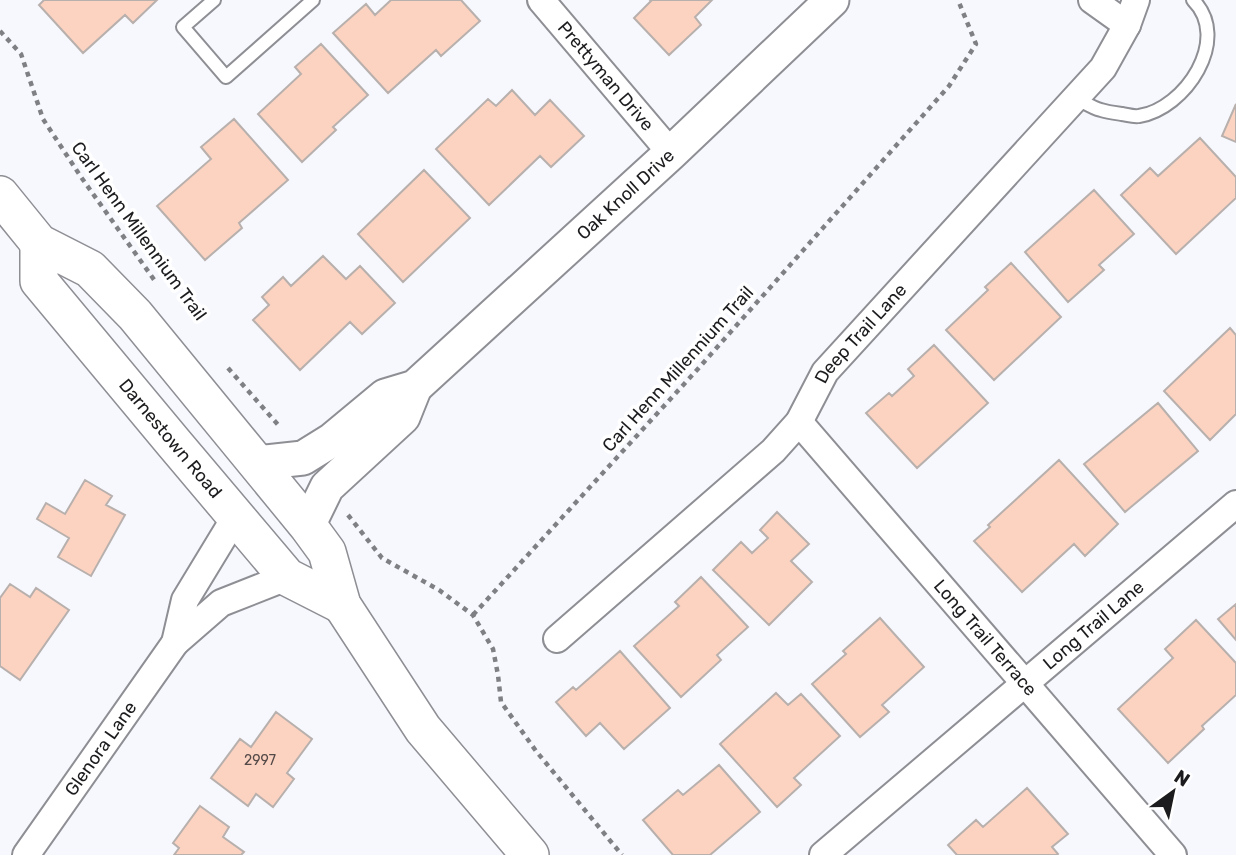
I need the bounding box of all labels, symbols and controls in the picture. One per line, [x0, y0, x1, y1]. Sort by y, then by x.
street label: Prettyman Drive [553, 17, 658, 136]
street label: Carl Henn Millennium Trail [67, 137, 211, 325]
street label: Oak Knoll Drive [572, 144, 679, 244]
street label: Deep Trail Lane [810, 279, 911, 387]
street label: Carl Henn Millennium Trail [598, 282, 758, 456]
street label: Darnestown Road [114, 374, 227, 503]
street label: Long Trail Terrace [929, 575, 1042, 700]
street label: Long Trail Lane [1038, 576, 1149, 674]
street label: Glenora Lane [60, 697, 141, 800]
house number: 2997 [244, 752, 276, 769]
north arrow [1138, 757, 1208, 827]
text: N [1170, 765, 1194, 792]

